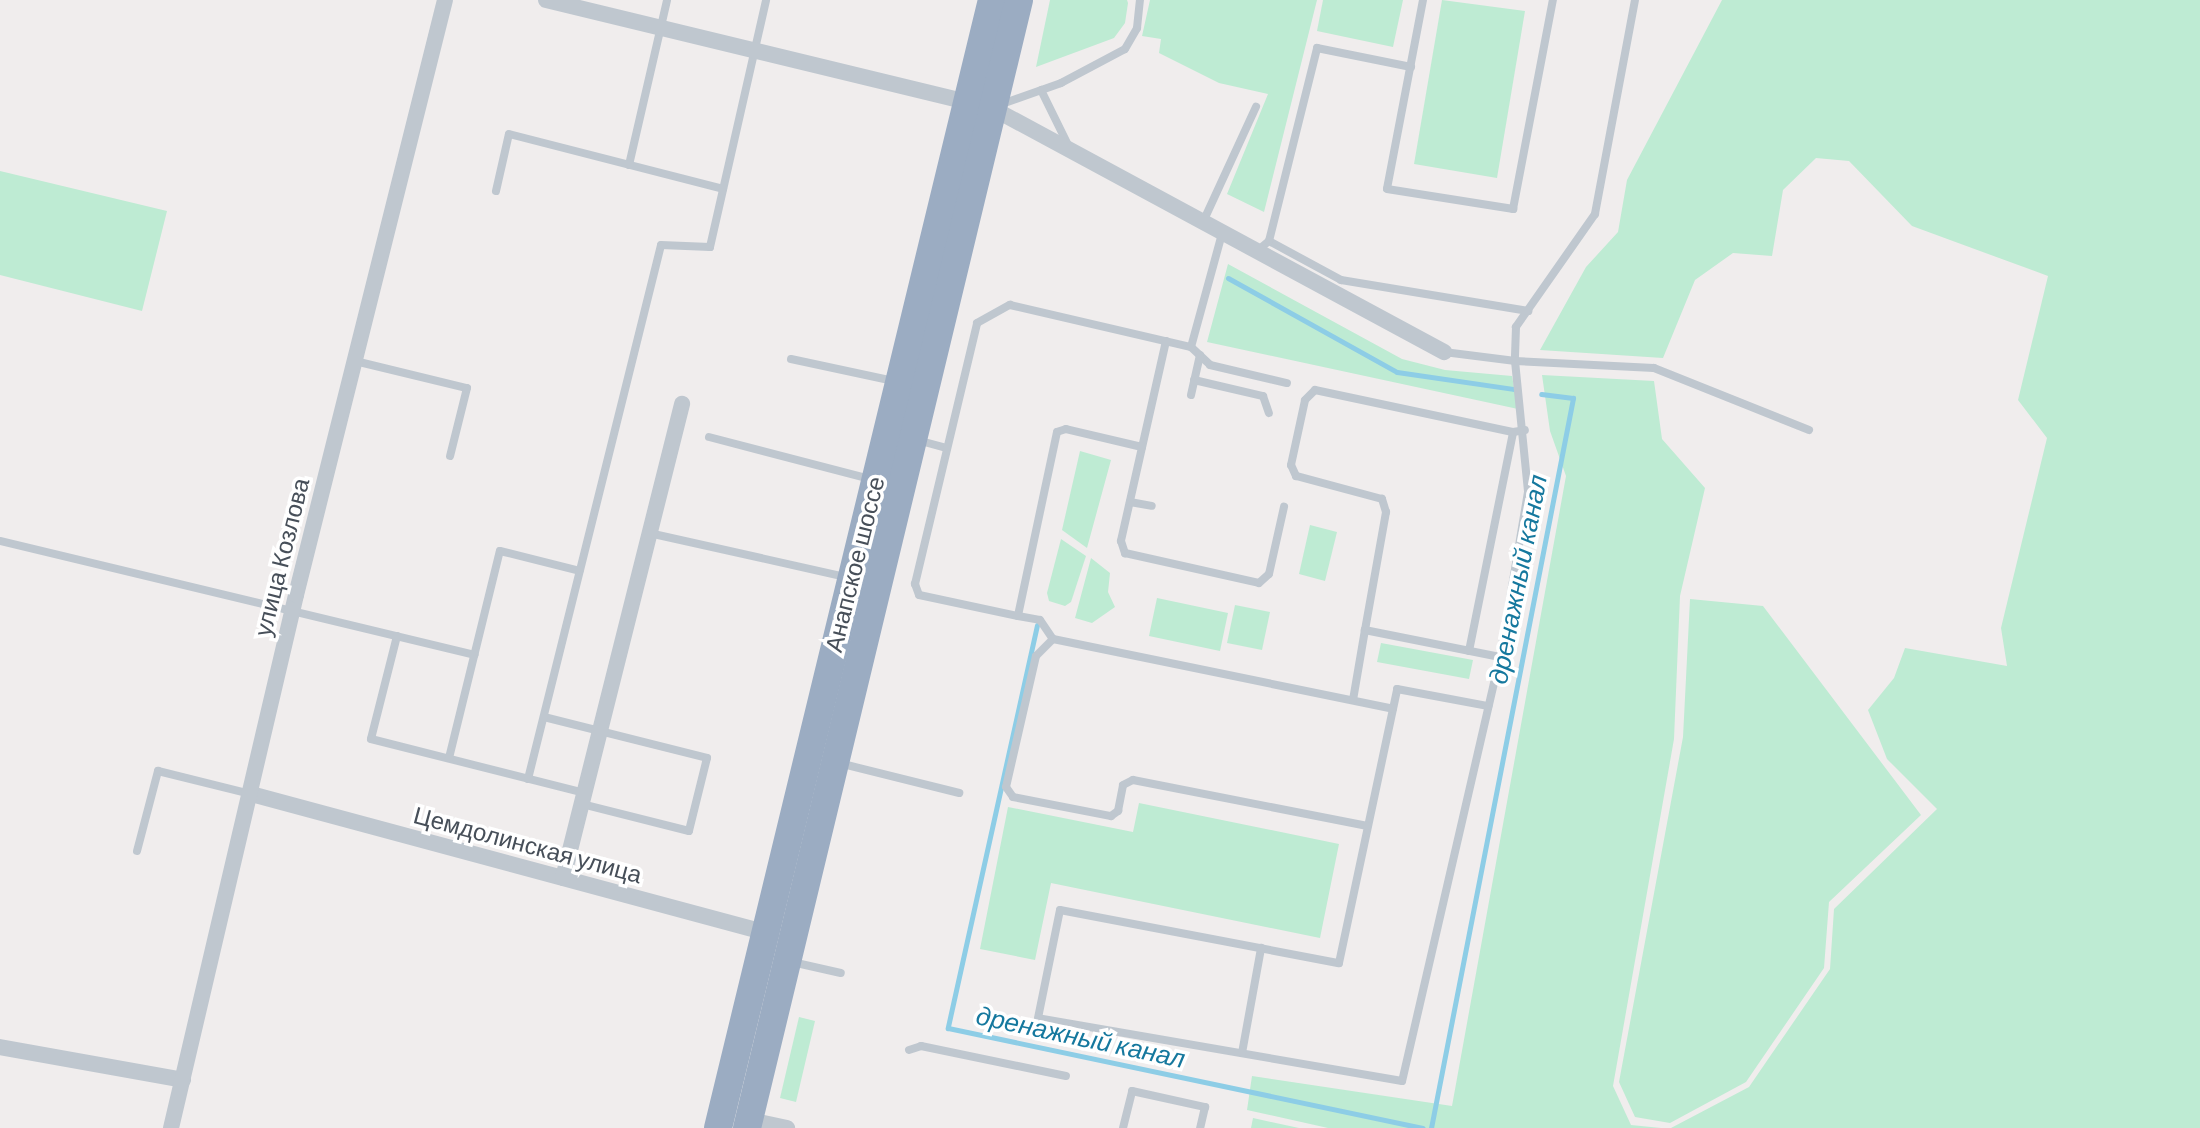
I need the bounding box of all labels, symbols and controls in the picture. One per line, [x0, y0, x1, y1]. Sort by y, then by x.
water label: дренажный канал [1481, 472, 1553, 686]
street label: Анапское шоссе [818, 473, 890, 655]
street label: улица Козлова [247, 475, 315, 639]
street label: Цемдолинская улица [411, 800, 645, 888]
water label: дренажный канал [974, 999, 1188, 1073]

